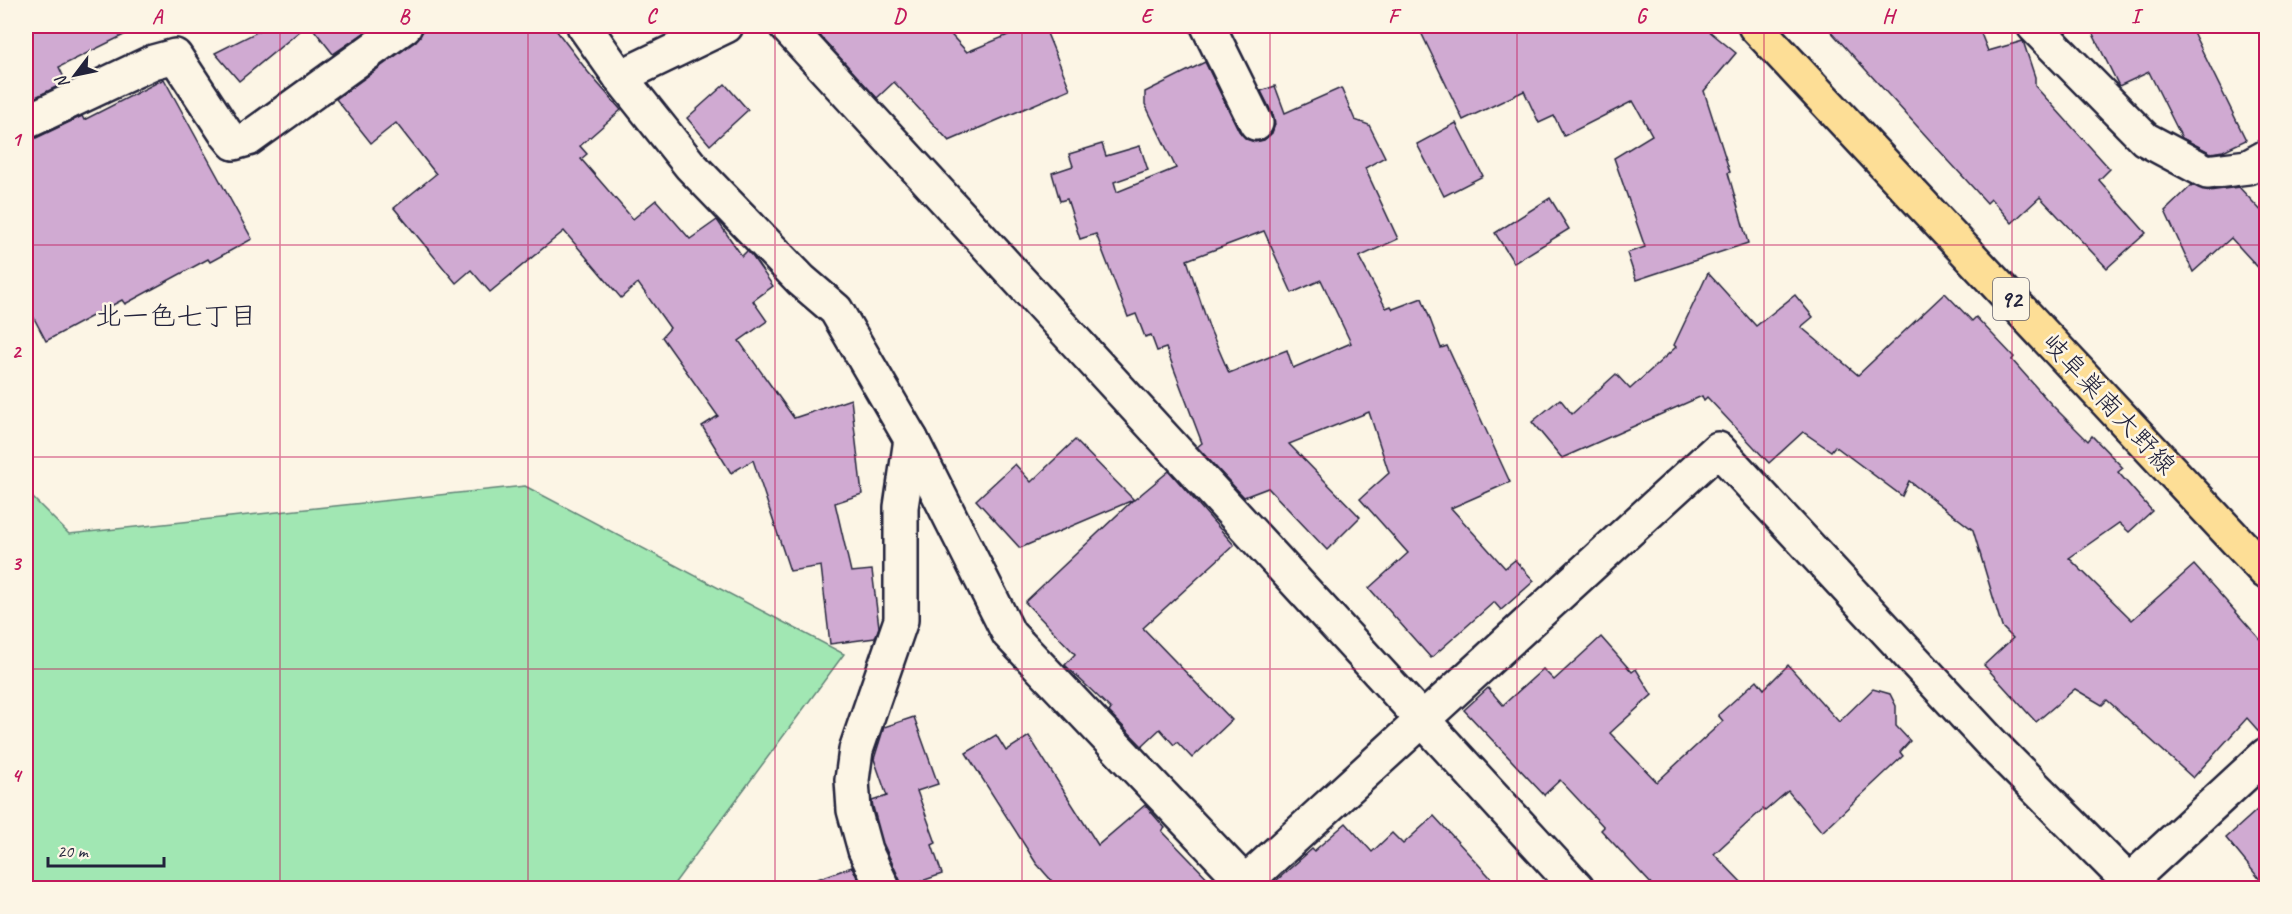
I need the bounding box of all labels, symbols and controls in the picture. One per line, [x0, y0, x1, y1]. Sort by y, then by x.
text: A [152, 4, 164, 29]
text: B [399, 4, 411, 29]
text: C [646, 4, 658, 29]
text: D [893, 4, 907, 29]
text: E [1141, 4, 1155, 29]
text: F [1388, 4, 1402, 29]
text: G [1636, 4, 1649, 29]
text: H [1882, 4, 1897, 29]
text: I [2131, 4, 2144, 29]
north arrow [45, 45, 105, 105]
text: N [50, 70, 74, 92]
text: 1 [12, 127, 23, 152]
road number: 92 [1993, 278, 2029, 320]
district label: 北一色七丁目 [95, 299, 257, 333]
street label: 岐阜巣南大野線 [2035, 326, 2183, 482]
text: 2 [12, 339, 23, 364]
text: 3 [12, 551, 23, 576]
text: 4 [12, 763, 24, 788]
scale bar [48, 830, 164, 868]
text: 20 m [57, 840, 90, 862]

